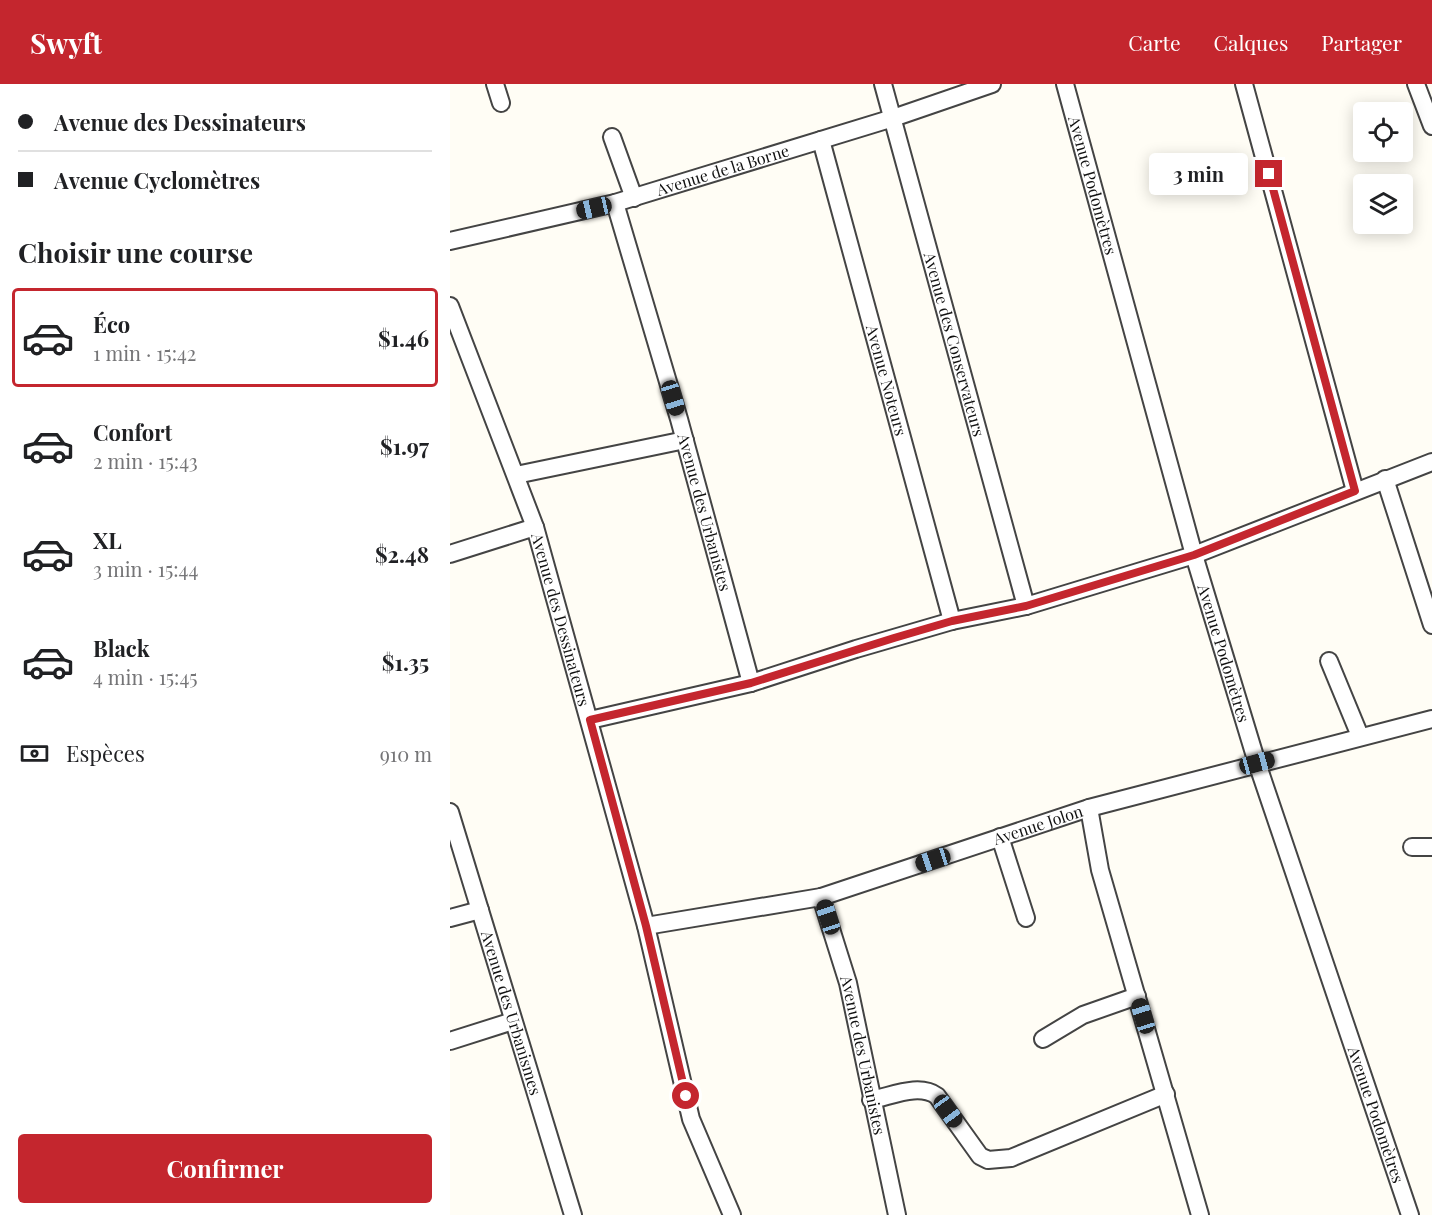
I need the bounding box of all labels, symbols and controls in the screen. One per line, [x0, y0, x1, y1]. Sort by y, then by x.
text: Swyft [30, 24, 102, 61]
text: Carte [1128, 28, 1181, 56]
text: Calques [1214, 28, 1288, 56]
text: Partager [1321, 28, 1402, 56]
map controls [1353, 102, 1413, 234]
button: locate [1353, 102, 1413, 162]
text: Avenue des Dessinateurs [54, 107, 306, 137]
street label: Avenue Podomètres [1064, 112, 1122, 257]
street label: Avenue de la Borne [653, 139, 792, 200]
callout: 3 min [1149, 153, 1248, 195]
text: 3 min [1173, 160, 1224, 187]
route end [1255, 160, 1282, 187]
text: Avenue Cyclomètres [54, 165, 260, 195]
button: layers [1353, 174, 1413, 234]
car [574, 195, 614, 221]
text: Choisir une course [18, 234, 253, 270]
street label: Avenue des Conservateurs [919, 249, 990, 439]
text: Éco [93, 309, 130, 339]
icon: car [21, 311, 75, 365]
street label: Avenue Noteurs [862, 321, 912, 438]
text: $1.46 [378, 323, 429, 353]
text: 1 min · 15:42 [93, 339, 196, 366]
car [659, 378, 687, 418]
text: Confort [93, 417, 172, 447]
icon: car [21, 419, 75, 473]
street label: Avenue des Urbanistes [673, 430, 736, 593]
text: $1.97 [380, 431, 429, 461]
text: 2 min · 15:43 [93, 447, 198, 474]
text: XL [93, 525, 122, 555]
icon: car [21, 527, 75, 581]
street label: Avenue des Dessinateurs [527, 530, 595, 709]
text: $2.48 [375, 539, 429, 569]
text: 3 min · 15:44 [93, 555, 198, 582]
street label: Avenue Podomètres [1193, 581, 1255, 725]
text: Black [93, 633, 150, 663]
icon: car [21, 635, 75, 689]
text: $1.35 [382, 647, 429, 677]
text: 4 min · 15:45 [93, 663, 198, 690]
icon: cash [18, 737, 51, 770]
text: Espèces [66, 738, 145, 768]
text: 910 m [380, 740, 432, 767]
car [1237, 750, 1277, 776]
street label: Avenue Jolon [989, 800, 1086, 849]
car [913, 846, 953, 874]
car [814, 897, 842, 937]
street label: Avenue des Urbanismes [477, 927, 547, 1097]
street label: Avenue des Urbanistes [836, 972, 891, 1137]
car [1129, 996, 1157, 1036]
street label: Avenue Podomètres [1343, 1043, 1409, 1186]
route start [672, 1082, 699, 1109]
car [930, 1091, 966, 1131]
button: Confirmer [18, 1134, 432, 1203]

